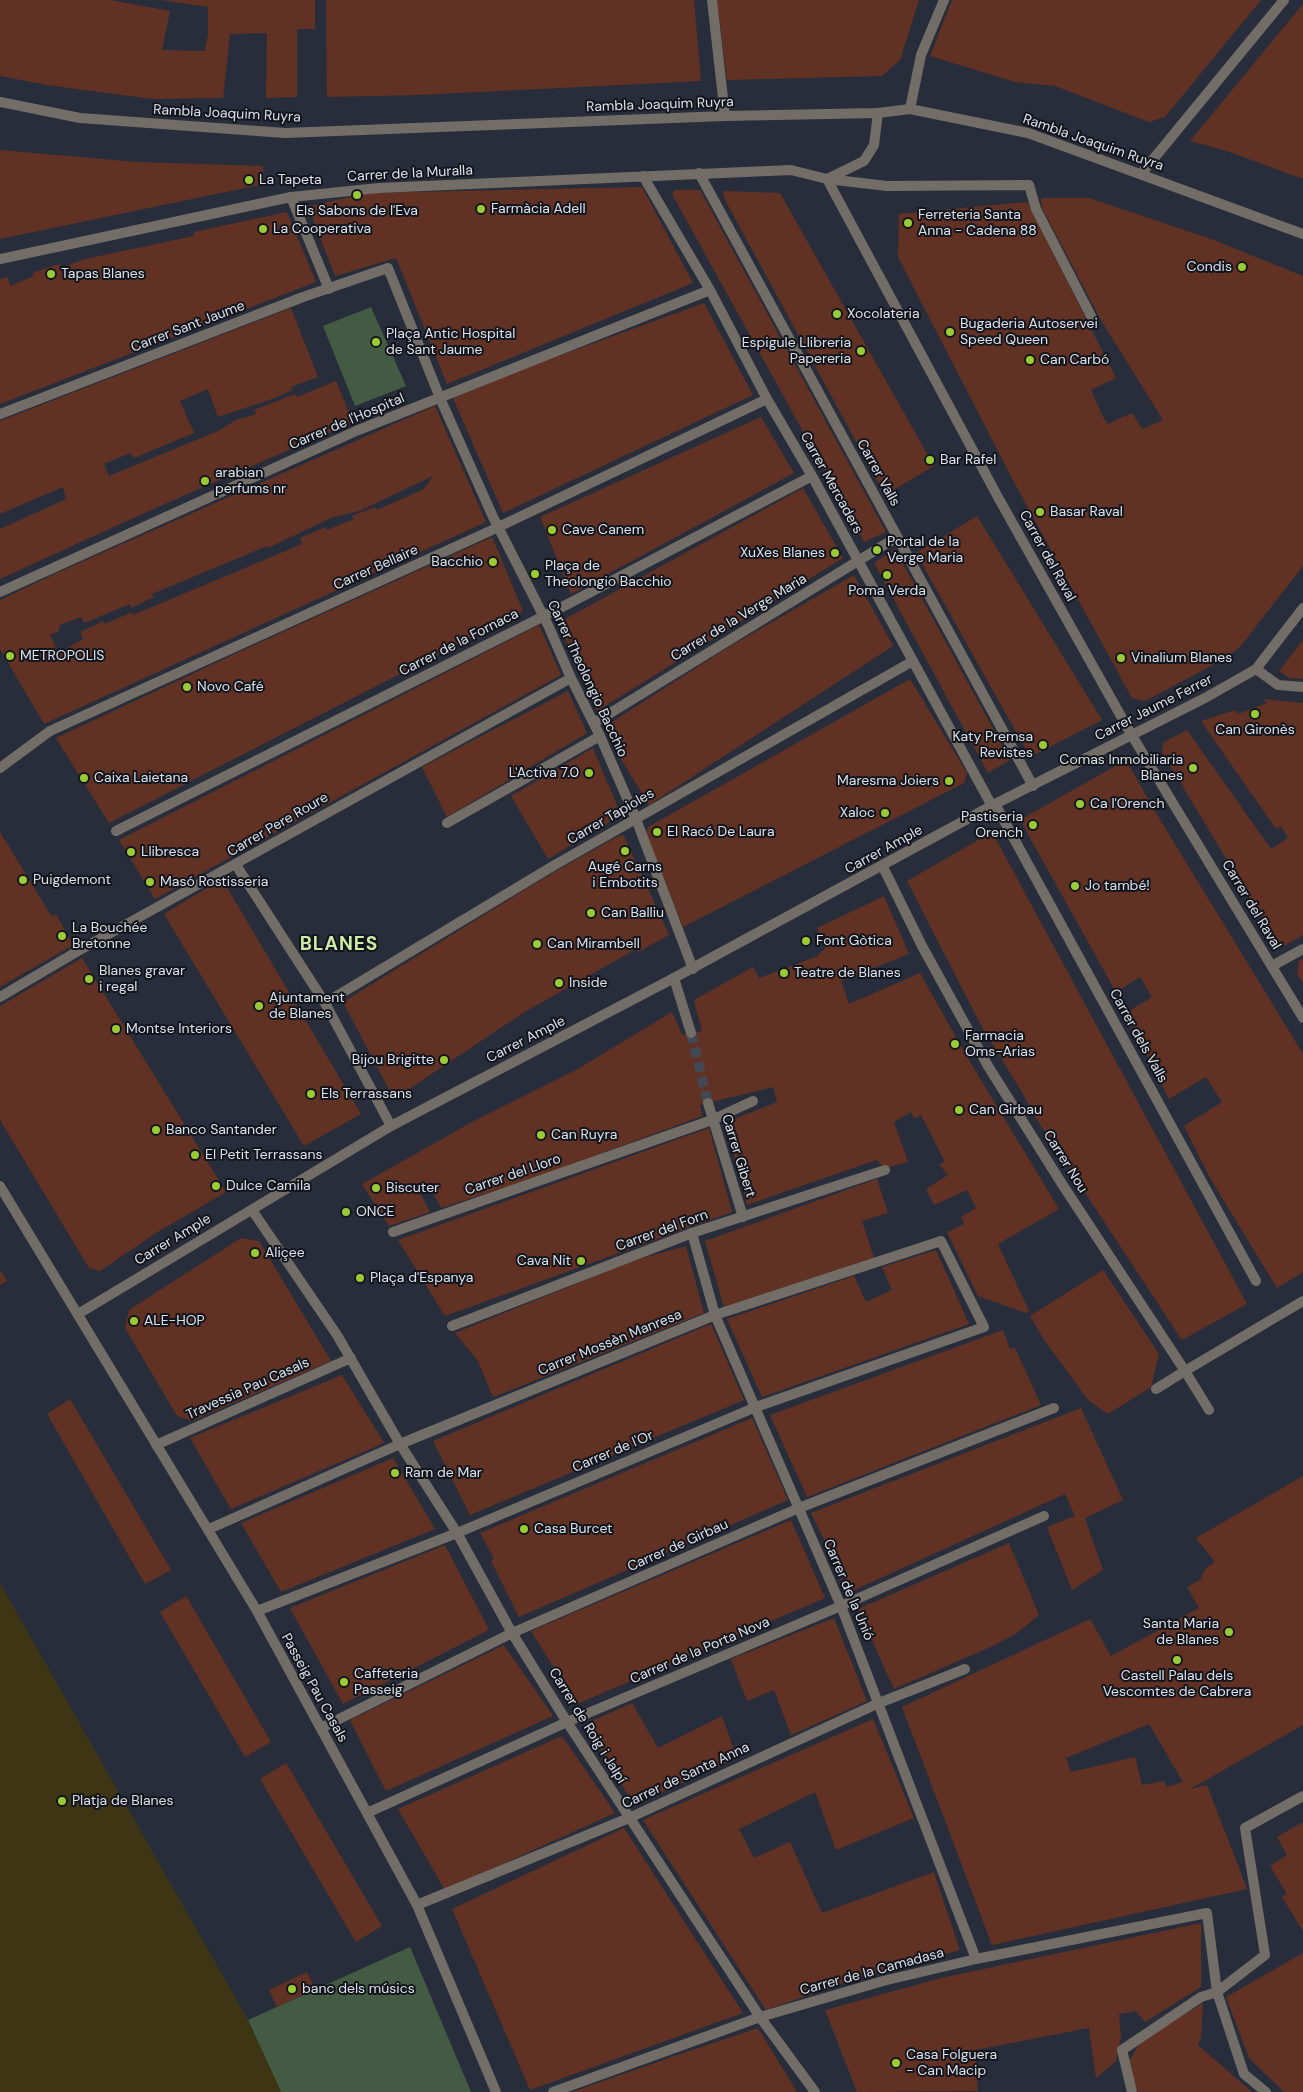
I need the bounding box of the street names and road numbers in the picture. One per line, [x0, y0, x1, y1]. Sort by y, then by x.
street label: Rambla Joaquim Ruyra [586, 94, 734, 116]
street label: Rambla Joaquim Ruyra [153, 102, 301, 126]
street label: Rambla Joaquim Ruyra [1020, 111, 1166, 175]
street label: Carrer de la Muralla [347, 162, 473, 186]
street label: Carrer Sant Jaume [129, 298, 247, 356]
street label: Carrer de l'Hospital [287, 390, 407, 454]
street label: Carrer Mercaders [796, 429, 866, 537]
street label: Carrer Valls [853, 437, 903, 509]
street label: Carrer del Raval [1015, 508, 1079, 604]
street label: Carrer Bellaire [331, 542, 421, 594]
street label: Carrer de la Verge Maria [668, 571, 810, 665]
street label: Carrer Theolongio Bacchio [543, 598, 631, 760]
street label: Carrer de la Fornaca [397, 606, 521, 680]
street label: Carrer Jaume Ferrer [1092, 671, 1216, 745]
street label: Carrer Tapioles [565, 785, 657, 849]
street label: Carrer Pere Roure [224, 789, 332, 861]
street label: Carrer Ample [842, 822, 926, 878]
street label: Carrer del Raval [1218, 857, 1284, 953]
street label: Carrer dels Valls [1105, 986, 1171, 1086]
street label: Carrer Ample [484, 1013, 568, 1067]
street label: Carrer Gibert [717, 1112, 759, 1200]
street label: Carrer Nou [1039, 1128, 1091, 1196]
street label: Carrer del Lloro [463, 1151, 563, 1199]
street label: Carrer del Forn [614, 1207, 710, 1255]
street label: Carrer Ample [132, 1211, 214, 1269]
street label: Carrer Mossèn Manresa [536, 1306, 684, 1380]
street label: Travessia Pau Casals [184, 1354, 312, 1424]
street label: Carrer de l'Or [570, 1427, 656, 1477]
street label: Carrer de Girbau [625, 1516, 731, 1576]
street label: Carrer de la Unió [819, 1537, 877, 1643]
street label: Carrer de la Porta Nova [628, 1614, 772, 1688]
street label: Passeig Pau Casals [277, 1631, 351, 1745]
street label: Carrer de Roig i Jalpí [545, 1665, 629, 1787]
street label: Carrer de Santa Anna [620, 1739, 752, 1813]
street label: Carrer de la Camadasa [798, 1945, 946, 1999]

